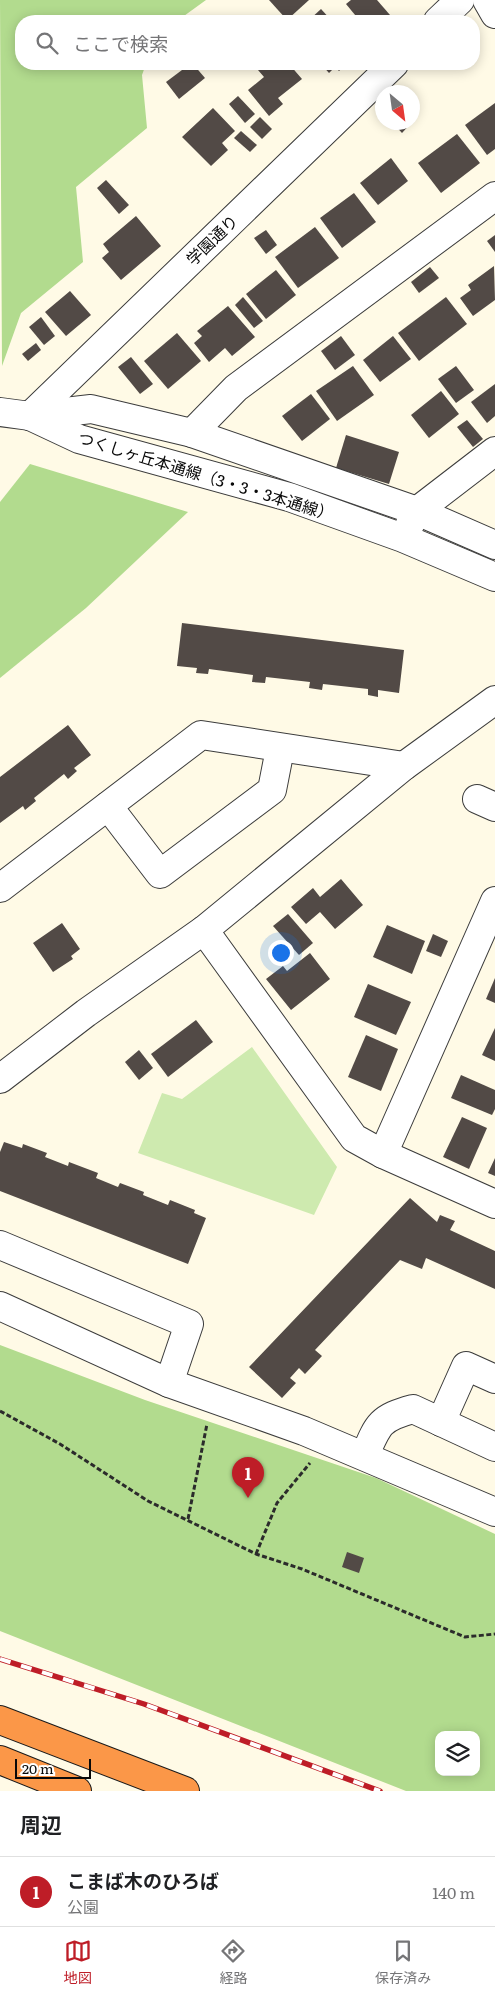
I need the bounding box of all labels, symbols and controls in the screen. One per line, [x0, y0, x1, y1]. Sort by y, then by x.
search box [15, 15, 480, 70]
icon: search [33, 29, 61, 57]
text: ここで検索 [73, 29, 168, 57]
north arrow [375, 85, 420, 130]
street label: 学園通り [180, 208, 243, 270]
street label: つくしヶ丘本通線（3・3・3本通線） [76, 425, 337, 525]
your location [268, 940, 294, 966]
pin: 1 [232, 1457, 264, 1498]
map controls [435, 1731, 480, 1776]
button: layers [435, 1731, 480, 1776]
scale bar [15, 1756, 91, 1779]
text: 20 m [22, 1758, 54, 1778]
text: 周辺 [20, 1808, 62, 1839]
text: こまば木のひろば [67, 1866, 219, 1894]
text: 1 [33, 1880, 39, 1904]
text: 140 m [432, 1880, 475, 1904]
text: 公園 [67, 1894, 99, 1918]
tab: 地図 [64, 1937, 92, 1987]
tab: 経路 [219, 1937, 247, 1987]
tab: 保存済み [375, 1937, 431, 1987]

